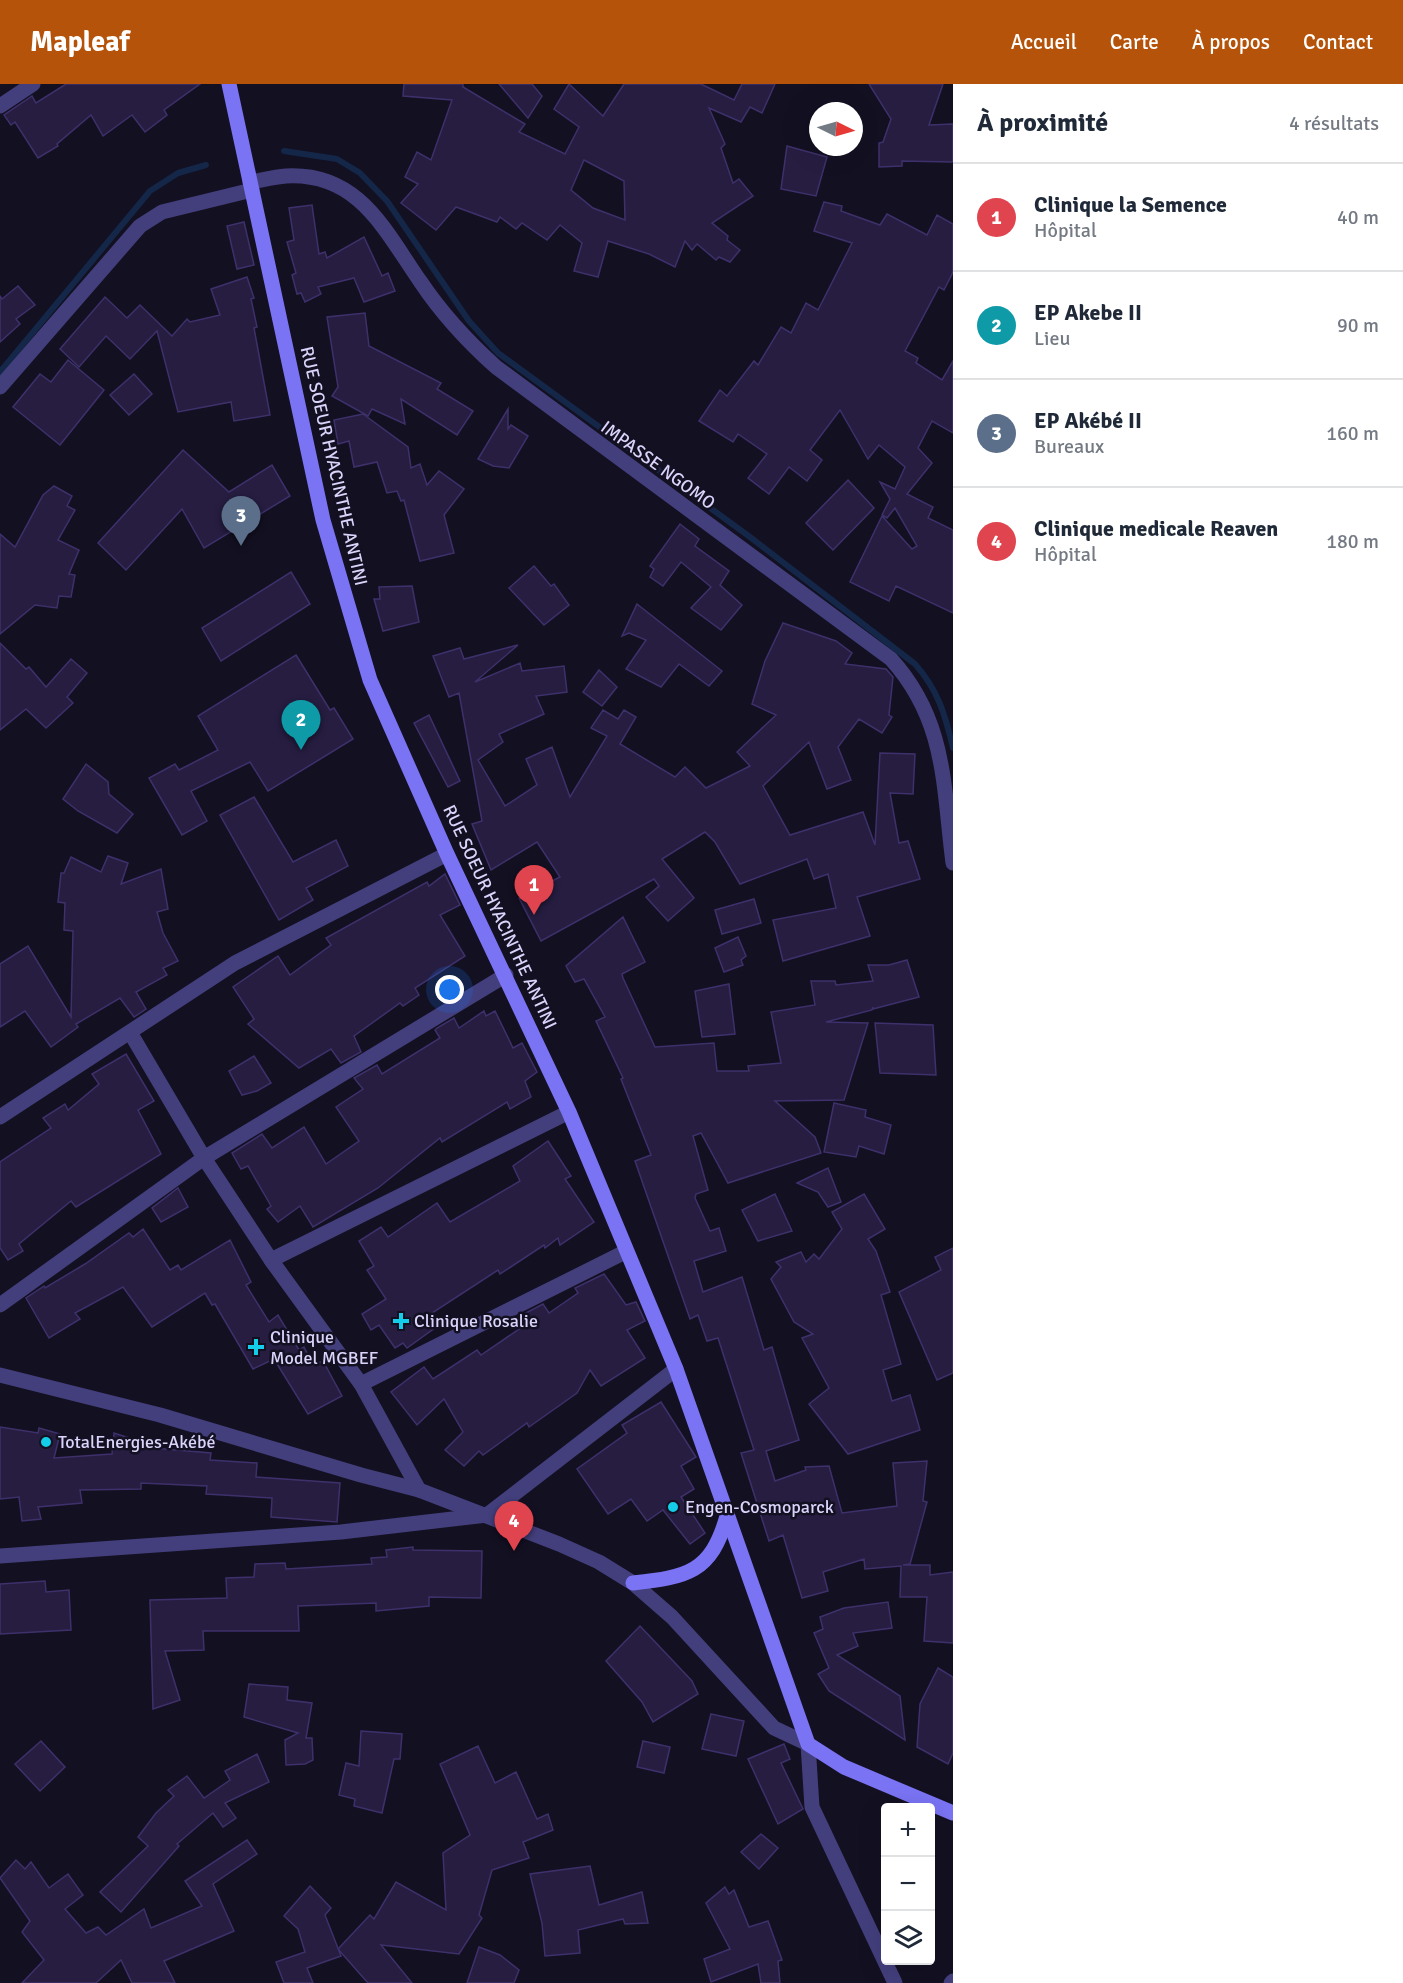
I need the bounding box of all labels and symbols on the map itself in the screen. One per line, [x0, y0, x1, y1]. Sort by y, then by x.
north arrow [809, 102, 863, 156]
street label: RUE SOEUR HYACINTHE ANTINI [296, 344, 372, 588]
street label: IMPASSE NGOMO [596, 416, 720, 514]
pin: 3 [222, 496, 260, 546]
pin: 2 [282, 700, 320, 750]
street label: RUE SOEUR HYACINTHE ANTINI [438, 801, 562, 1033]
pin: 1 [514, 866, 554, 915]
your location [435, 975, 464, 1004]
place label: Clinique Rosalie [414, 1310, 538, 1332]
marker: Clinique Rosalie [392, 1312, 410, 1330]
place label: Clinique Model MGBEF [270, 1326, 378, 1369]
marker: Clinique Model MGBEF [247, 1338, 265, 1356]
place label: TotalEnergies-Akébé [58, 1431, 215, 1453]
marker: TotalEnergies-Akébé [39, 1435, 53, 1449]
place label: Engen-Cosmoparck [685, 1496, 834, 1518]
marker: Engen-Cosmoparck [666, 1500, 680, 1514]
pin: 4 [494, 1502, 534, 1551]

